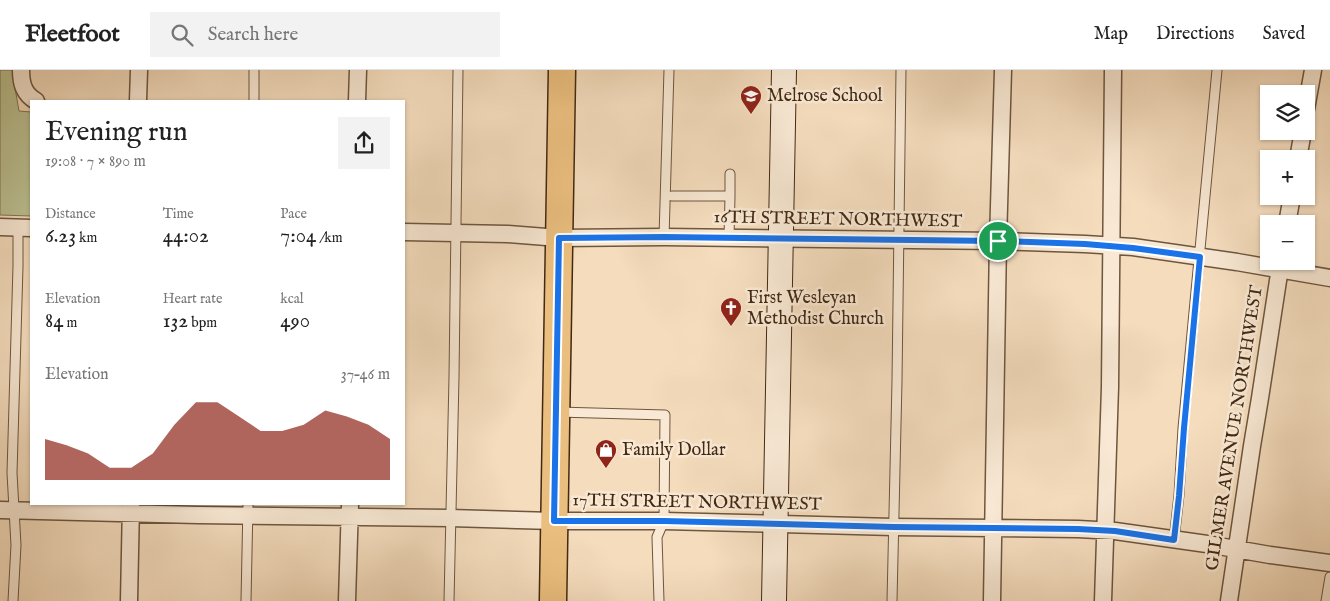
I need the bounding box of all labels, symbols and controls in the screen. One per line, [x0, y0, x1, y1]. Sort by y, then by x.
search box [150, 12, 500, 57]
text: Fleetfoot [25, 19, 120, 50]
icon: search [168, 21, 196, 49]
text: Search here [208, 23, 298, 47]
text: Map [1094, 23, 1128, 46]
text: Directions [1156, 23, 1234, 46]
text: Saved [1262, 23, 1305, 46]
school or university icon: Melrose School [739, 84, 763, 115]
place label: Melrose School [767, 85, 883, 108]
map controls [1260, 85, 1315, 270]
button: layers [1260, 85, 1315, 140]
text: Evening run [45, 115, 188, 150]
button: share [338, 117, 390, 169]
button: + [1260, 150, 1315, 205]
text: 19:08 · 7 × 890 m [45, 152, 146, 172]
text: Distance [45, 205, 96, 223]
text: Time [163, 205, 194, 223]
text: Pace [280, 205, 307, 223]
street label: 16TH STREET NORTHWEST [713, 206, 963, 234]
button: − [1260, 215, 1315, 270]
pin [977, 220, 1019, 262]
text: 6.23 [45, 223, 76, 250]
text: 44:02 [163, 223, 209, 250]
text: 7:04 [280, 223, 316, 250]
icon: arrive [984, 227, 1012, 255]
text: km [76, 229, 97, 247]
text: /km [316, 229, 342, 247]
street label: GILMER AVENUE NORTHWEST [1201, 284, 1269, 572]
place label: First Wesleyan Methodist Church [747, 287, 884, 331]
text: Elevation [45, 290, 101, 308]
text: Heart rate [163, 290, 222, 308]
text: kcal [280, 290, 304, 308]
church icon: First Wesleyan Methodist Church [719, 296, 743, 327]
text: 84 [45, 308, 64, 335]
text: 132 [163, 308, 188, 335]
text: 490 [280, 308, 310, 335]
text: m [64, 314, 77, 332]
text: bpm [188, 314, 217, 332]
text: Elevation [45, 365, 108, 385]
text: 37–46 m [341, 365, 390, 385]
shop icon: Family Dollar [594, 438, 618, 469]
place label: Family Dollar [622, 439, 726, 462]
street label: 17TH STREET NORTHWEST [572, 489, 822, 517]

